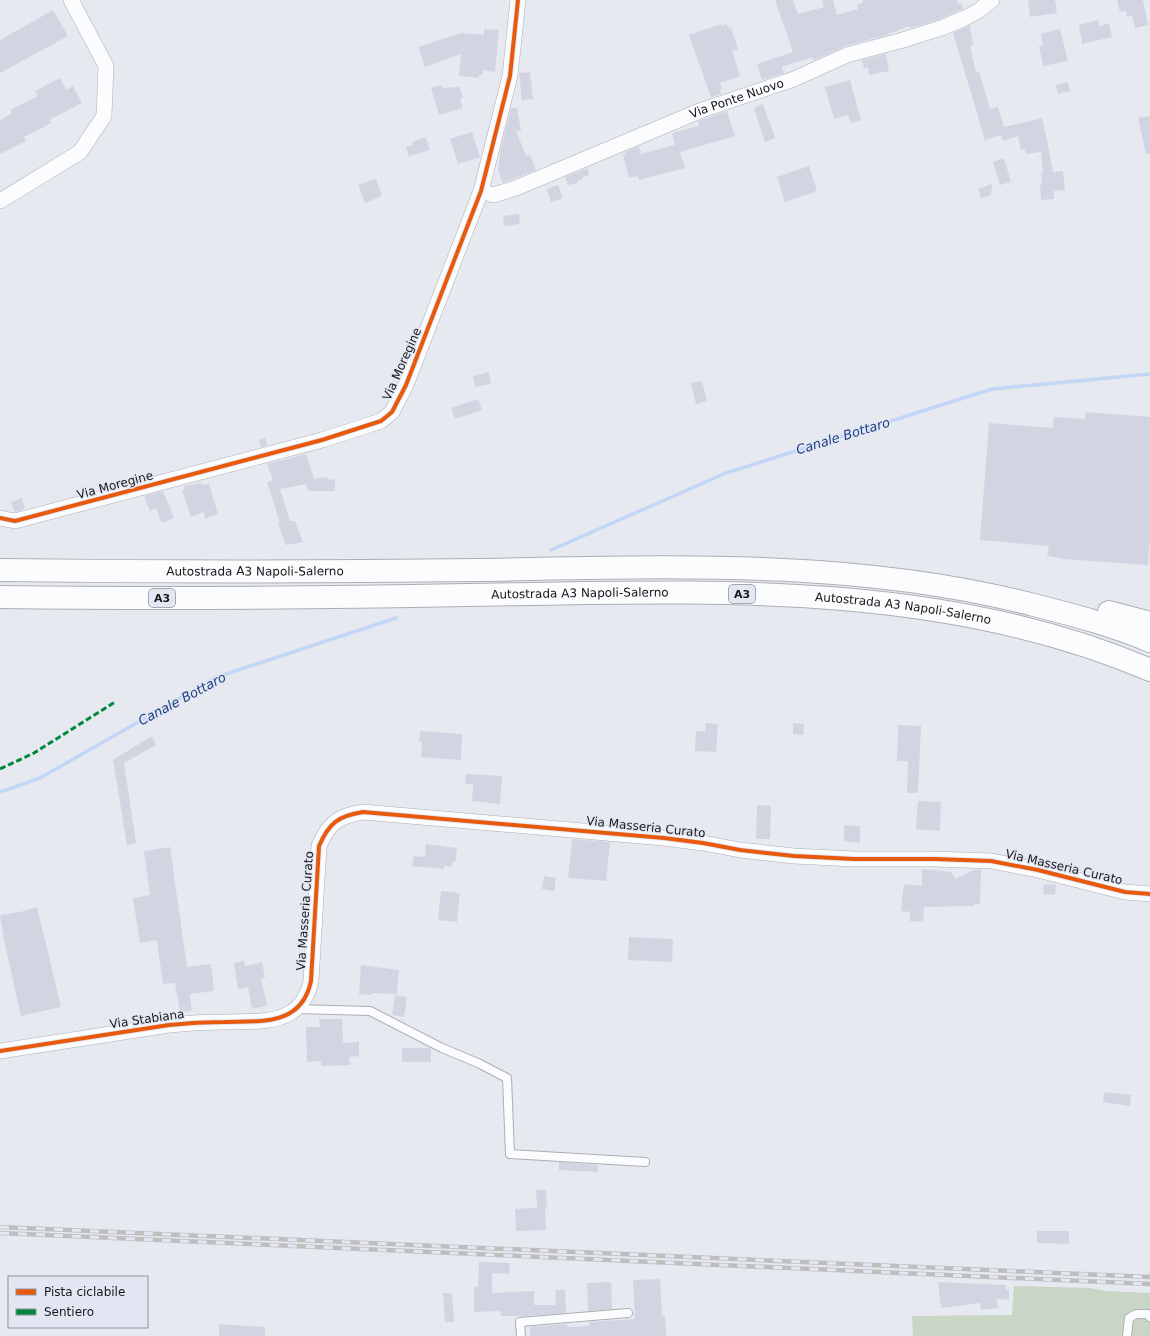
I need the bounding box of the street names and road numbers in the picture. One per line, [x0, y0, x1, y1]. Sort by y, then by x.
street label: Via Ponte Nuovo [688, 76, 786, 121]
street label: Via Moregine [380, 325, 424, 403]
street label: Via Moregine [75, 468, 155, 502]
street label: Autostrada A3 Napoli-Salerno [166, 564, 344, 579]
street label: Autostrada A3 Napoli-Salerno [491, 585, 669, 602]
road number: A3 [729, 585, 755, 603]
road number: A3 [149, 589, 175, 607]
street label: Autostrada A3 Napoli-Salerno [815, 590, 992, 627]
street label: Via Masseria Curato [586, 814, 706, 840]
street label: Via Masseria Curato [1004, 847, 1124, 887]
street label: Via Masseria Curato [294, 851, 316, 971]
street label: Via Stabiana [109, 1007, 185, 1031]

